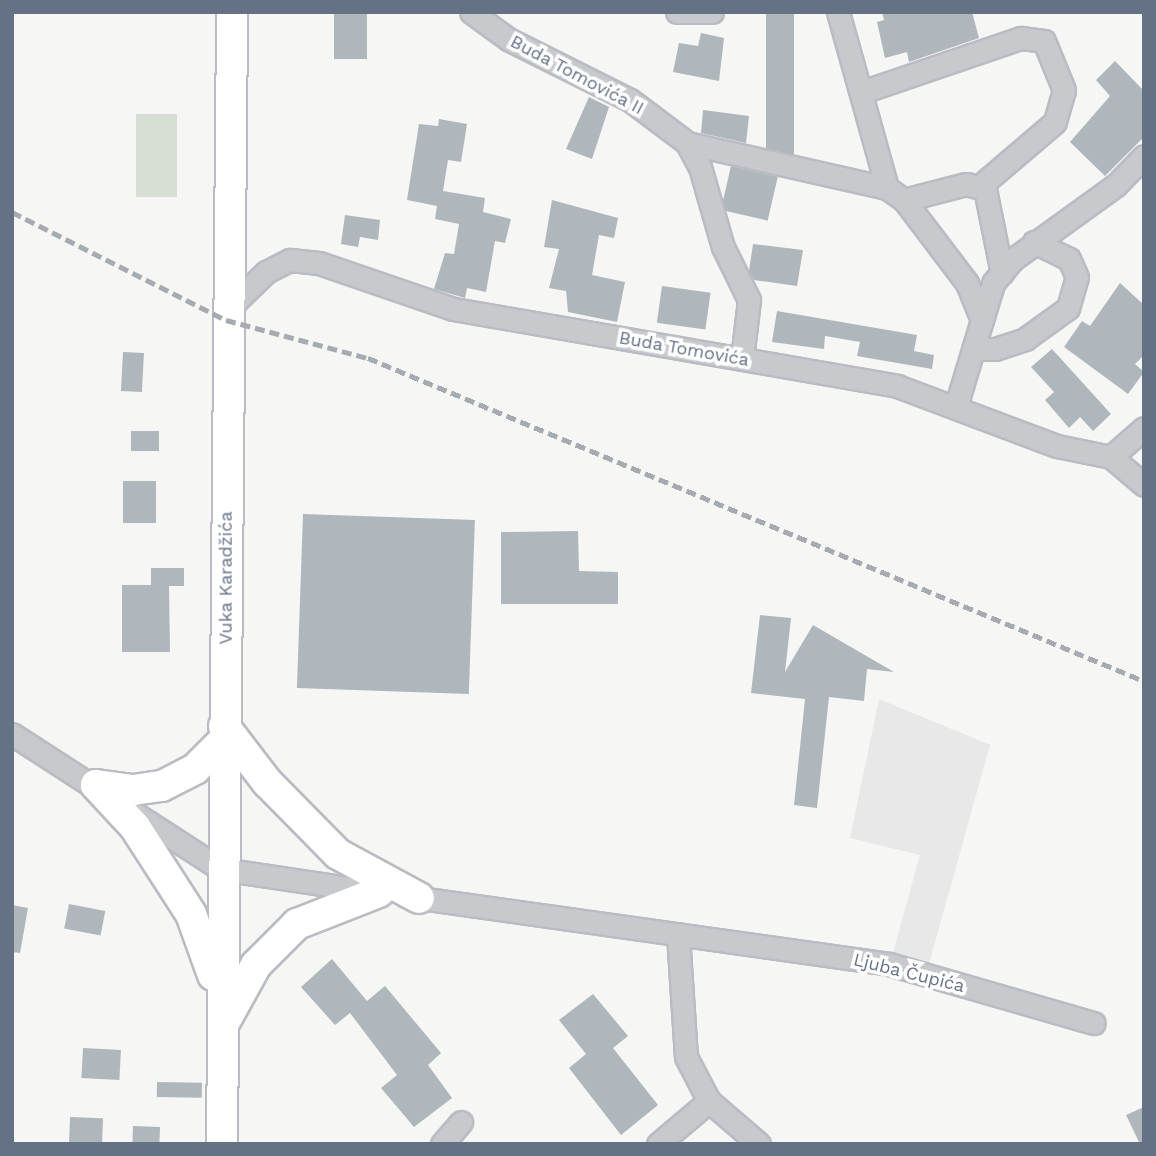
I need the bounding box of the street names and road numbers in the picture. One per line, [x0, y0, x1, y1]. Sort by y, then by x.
street label: Buda Tomovića II [506, 30, 648, 120]
street label: Buda Tomovića [617, 327, 751, 371]
street label: Vuka Karadžića [215, 511, 237, 645]
street label: Ljuba Čupića [851, 949, 967, 997]

